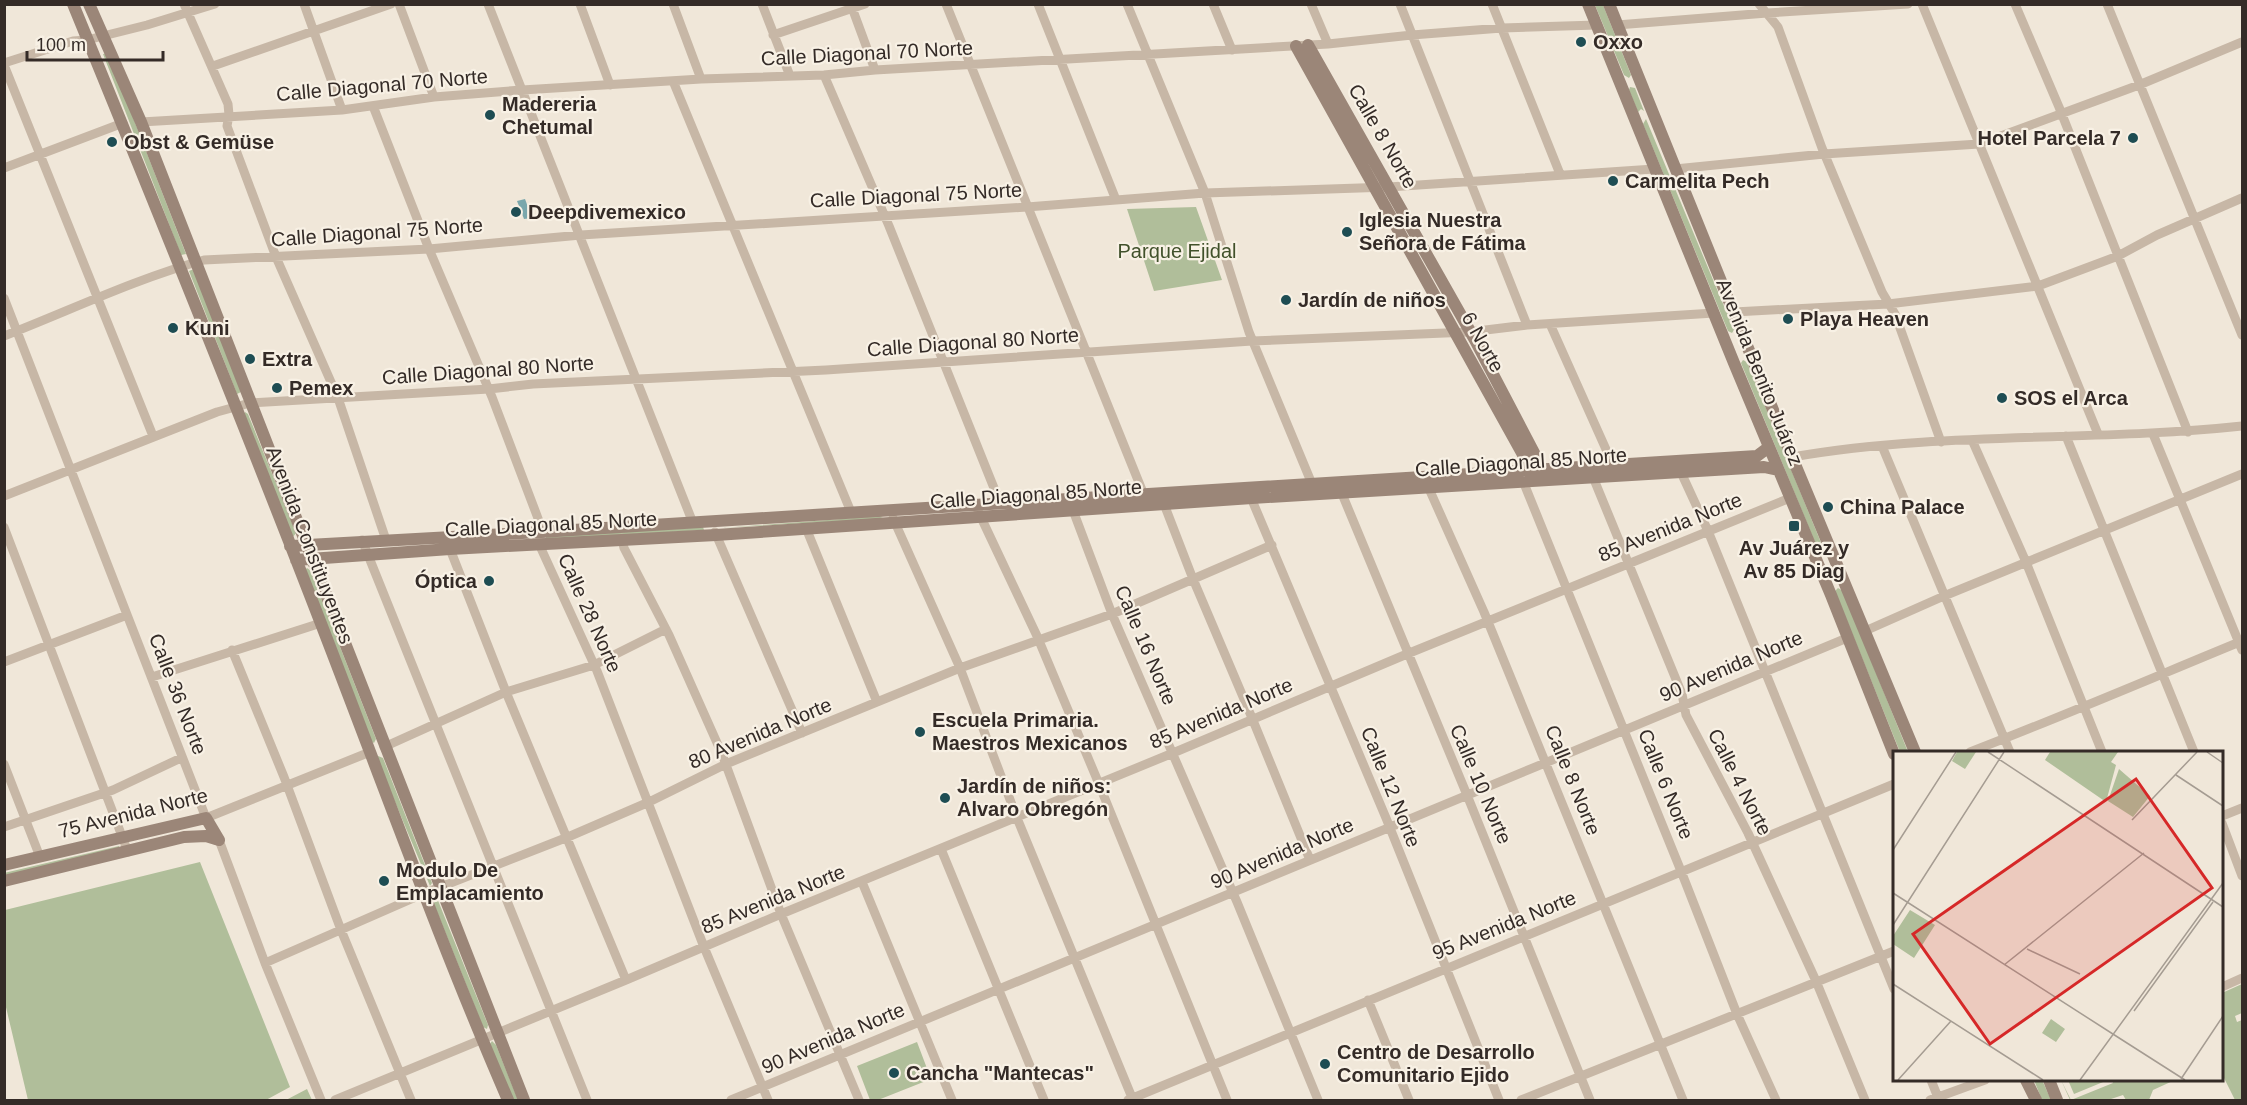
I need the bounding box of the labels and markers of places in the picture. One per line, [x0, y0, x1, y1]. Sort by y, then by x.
place label: Oxxo [1593, 31, 1643, 53]
marker: Oxxo [1574, 35, 1588, 49]
place label: Madereria Chetumal [502, 93, 597, 138]
marker: Madereria Chetumal [483, 108, 497, 122]
place label: Hotel Parcela 7 [1978, 127, 2121, 149]
place label: Obst & Gemüse [124, 131, 274, 153]
marker: Hotel Parcela 7 [2126, 131, 2140, 145]
marker: Obst & Gemüse [105, 135, 119, 149]
place label: Carmelita Pech [1625, 170, 1770, 192]
marker: Carmelita Pech [1606, 174, 1620, 188]
place label: Deepdivemexico [528, 201, 686, 223]
marker: Deepdivemexico [509, 205, 523, 219]
place label: Iglesia Nuestra Señora de Fátima [1359, 209, 1527, 254]
marker: Iglesia Nuestra Señora de Fátima [1340, 225, 1354, 239]
place label: Jardín de niños [1298, 289, 1446, 311]
marker: Jardín de niños [1279, 293, 1293, 307]
place label: Playa Heaven [1800, 308, 1929, 330]
marker: Playa Heaven [1781, 312, 1795, 326]
place label: Kuni [185, 317, 229, 339]
marker: Kuni [166, 321, 180, 335]
place label: Extra [262, 348, 313, 370]
marker: Extra [243, 352, 257, 366]
place label: Pemex [289, 377, 354, 399]
marker: Pemex [270, 381, 284, 395]
place label: SOS el Arca [2014, 387, 2129, 409]
marker: SOS el Arca [1995, 391, 2009, 405]
place label: China Palace [1840, 496, 1965, 518]
marker: China Palace [1821, 500, 1835, 514]
marker: Av Juárez y Av 85 Diag [1787, 519, 1801, 533]
place label: Av Juárez y Av 85 Diag [1739, 537, 1850, 582]
place label: Óptica [415, 569, 478, 592]
marker: Óptica [482, 574, 496, 588]
place label: Escuela Primaria. Maestros Mexicanos [932, 709, 1128, 754]
marker: Escuela Primaria. Maestros Mexicanos [913, 725, 927, 739]
place label: Jardín de niños: Alvaro Obregón [957, 775, 1111, 820]
marker: Jardín de niños: Alvaro Obregón [938, 791, 952, 805]
place label: Modulo De Emplacamiento [396, 859, 544, 904]
marker: Modulo De Emplacamiento [377, 874, 391, 888]
place label: Centro de Desarrollo Comunitario Ejido [1337, 1041, 1535, 1086]
marker: Centro de Desarrollo Comunitario Ejido [1318, 1057, 1332, 1071]
place label: Cancha "Mantecas" [906, 1062, 1094, 1084]
marker: Cancha "Mantecas" [887, 1066, 901, 1080]

